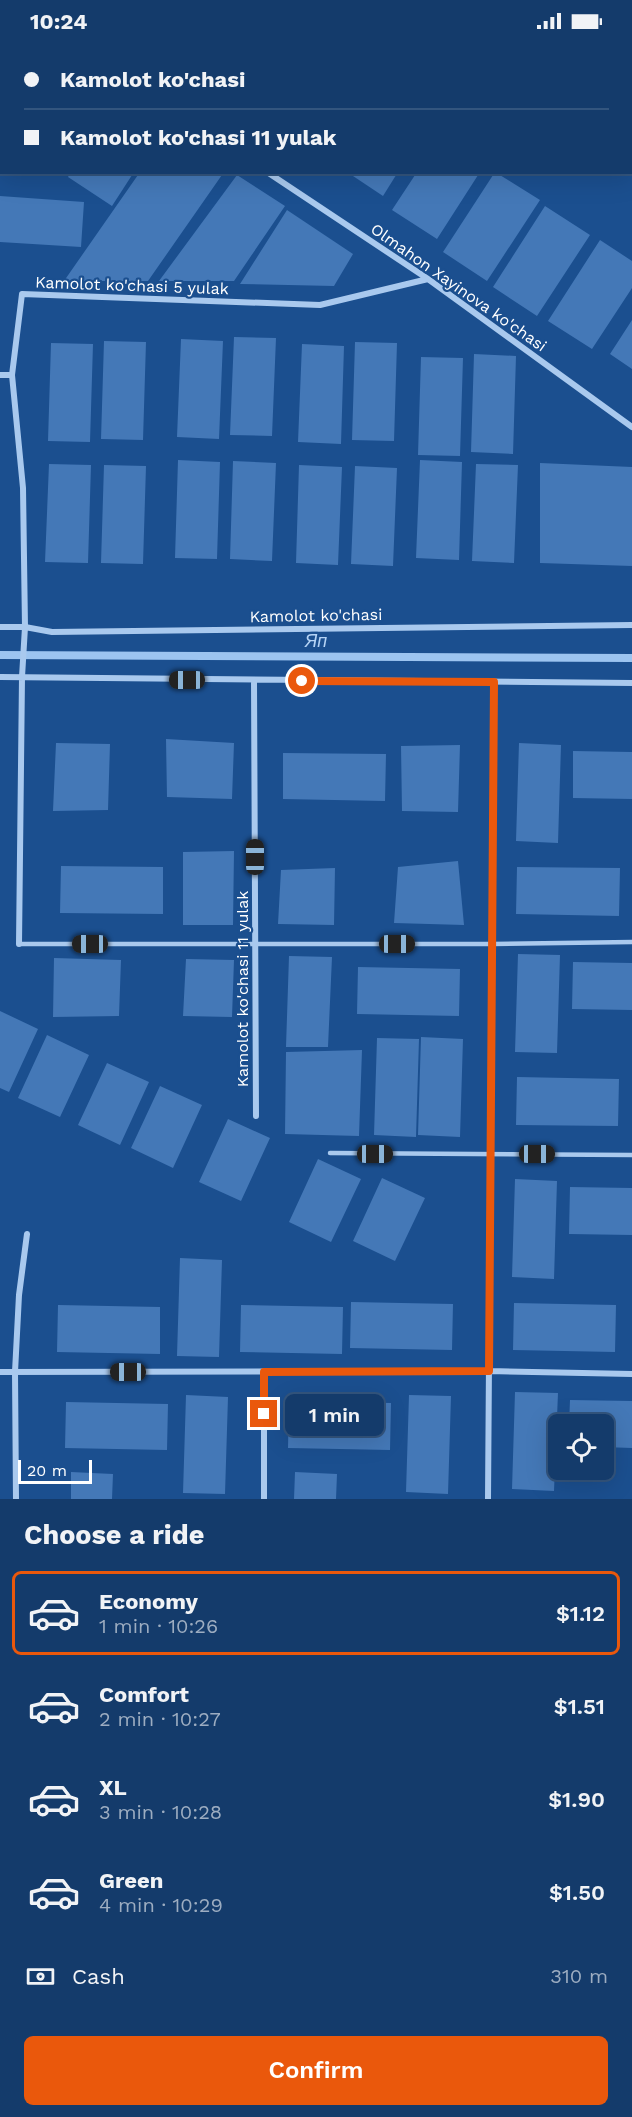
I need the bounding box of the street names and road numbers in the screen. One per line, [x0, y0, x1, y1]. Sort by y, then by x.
street label: Olmahon Xayinova ko'chasi [367, 219, 550, 356]
street label: Kamolot ko'chasi 5 yulak [35, 273, 229, 298]
street label: Kamolot ko'chasi [249, 605, 383, 626]
street label: Kamolot ko'chasi 11 yulak [233, 891, 252, 1087]

